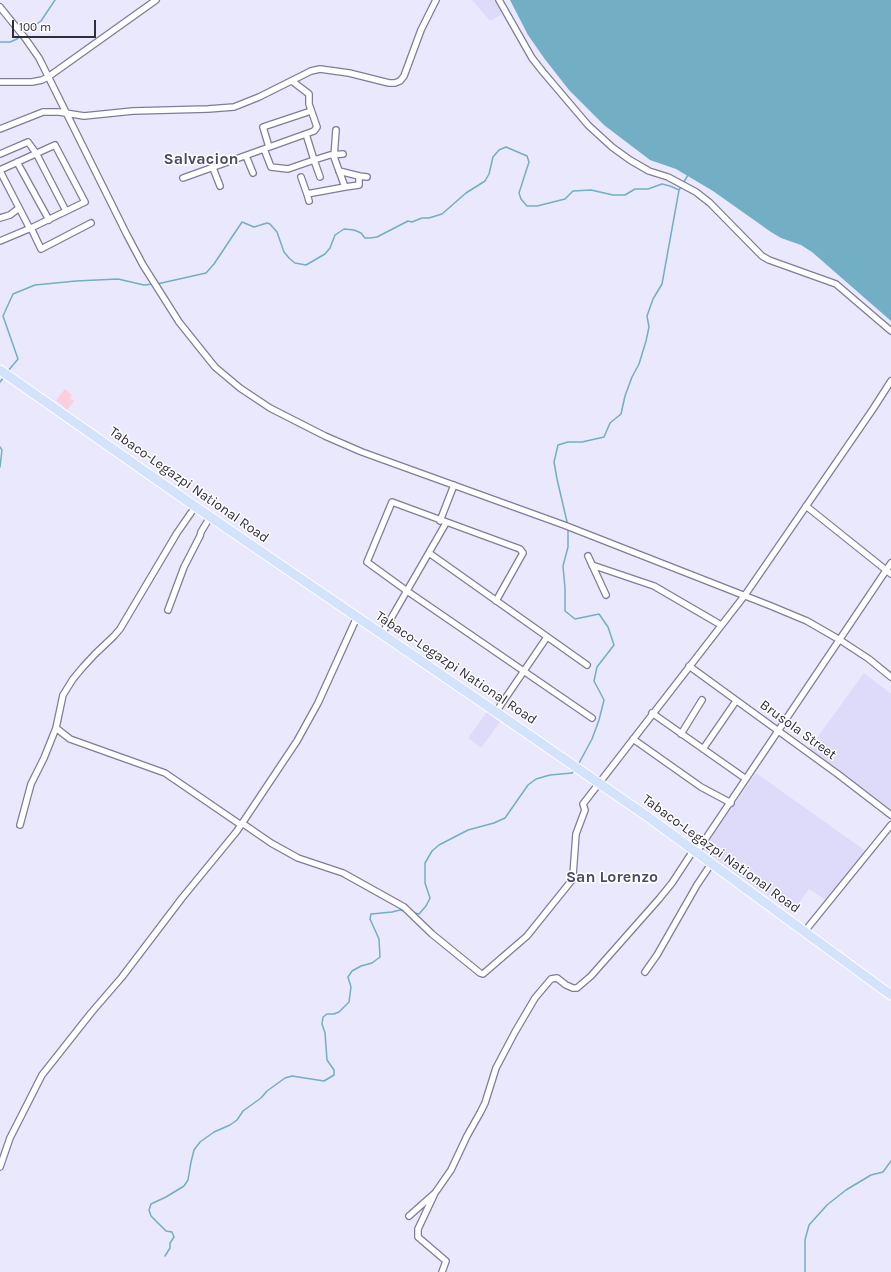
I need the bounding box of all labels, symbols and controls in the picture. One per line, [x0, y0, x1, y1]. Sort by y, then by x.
scale bar [14, 12, 98, 38]
text: 100 m [19, 20, 51, 34]
district label: Salvacion [164, 149, 238, 169]
street label: Tabaco-Legazpi National Road [106, 423, 272, 547]
street label: Tabaco-Legazpi National Road [372, 608, 540, 728]
street label: Brusola Street [756, 697, 840, 763]
street label: Tabaco-Legazpi National Road [639, 791, 803, 917]
district label: San Lorenzo [566, 867, 658, 887]

